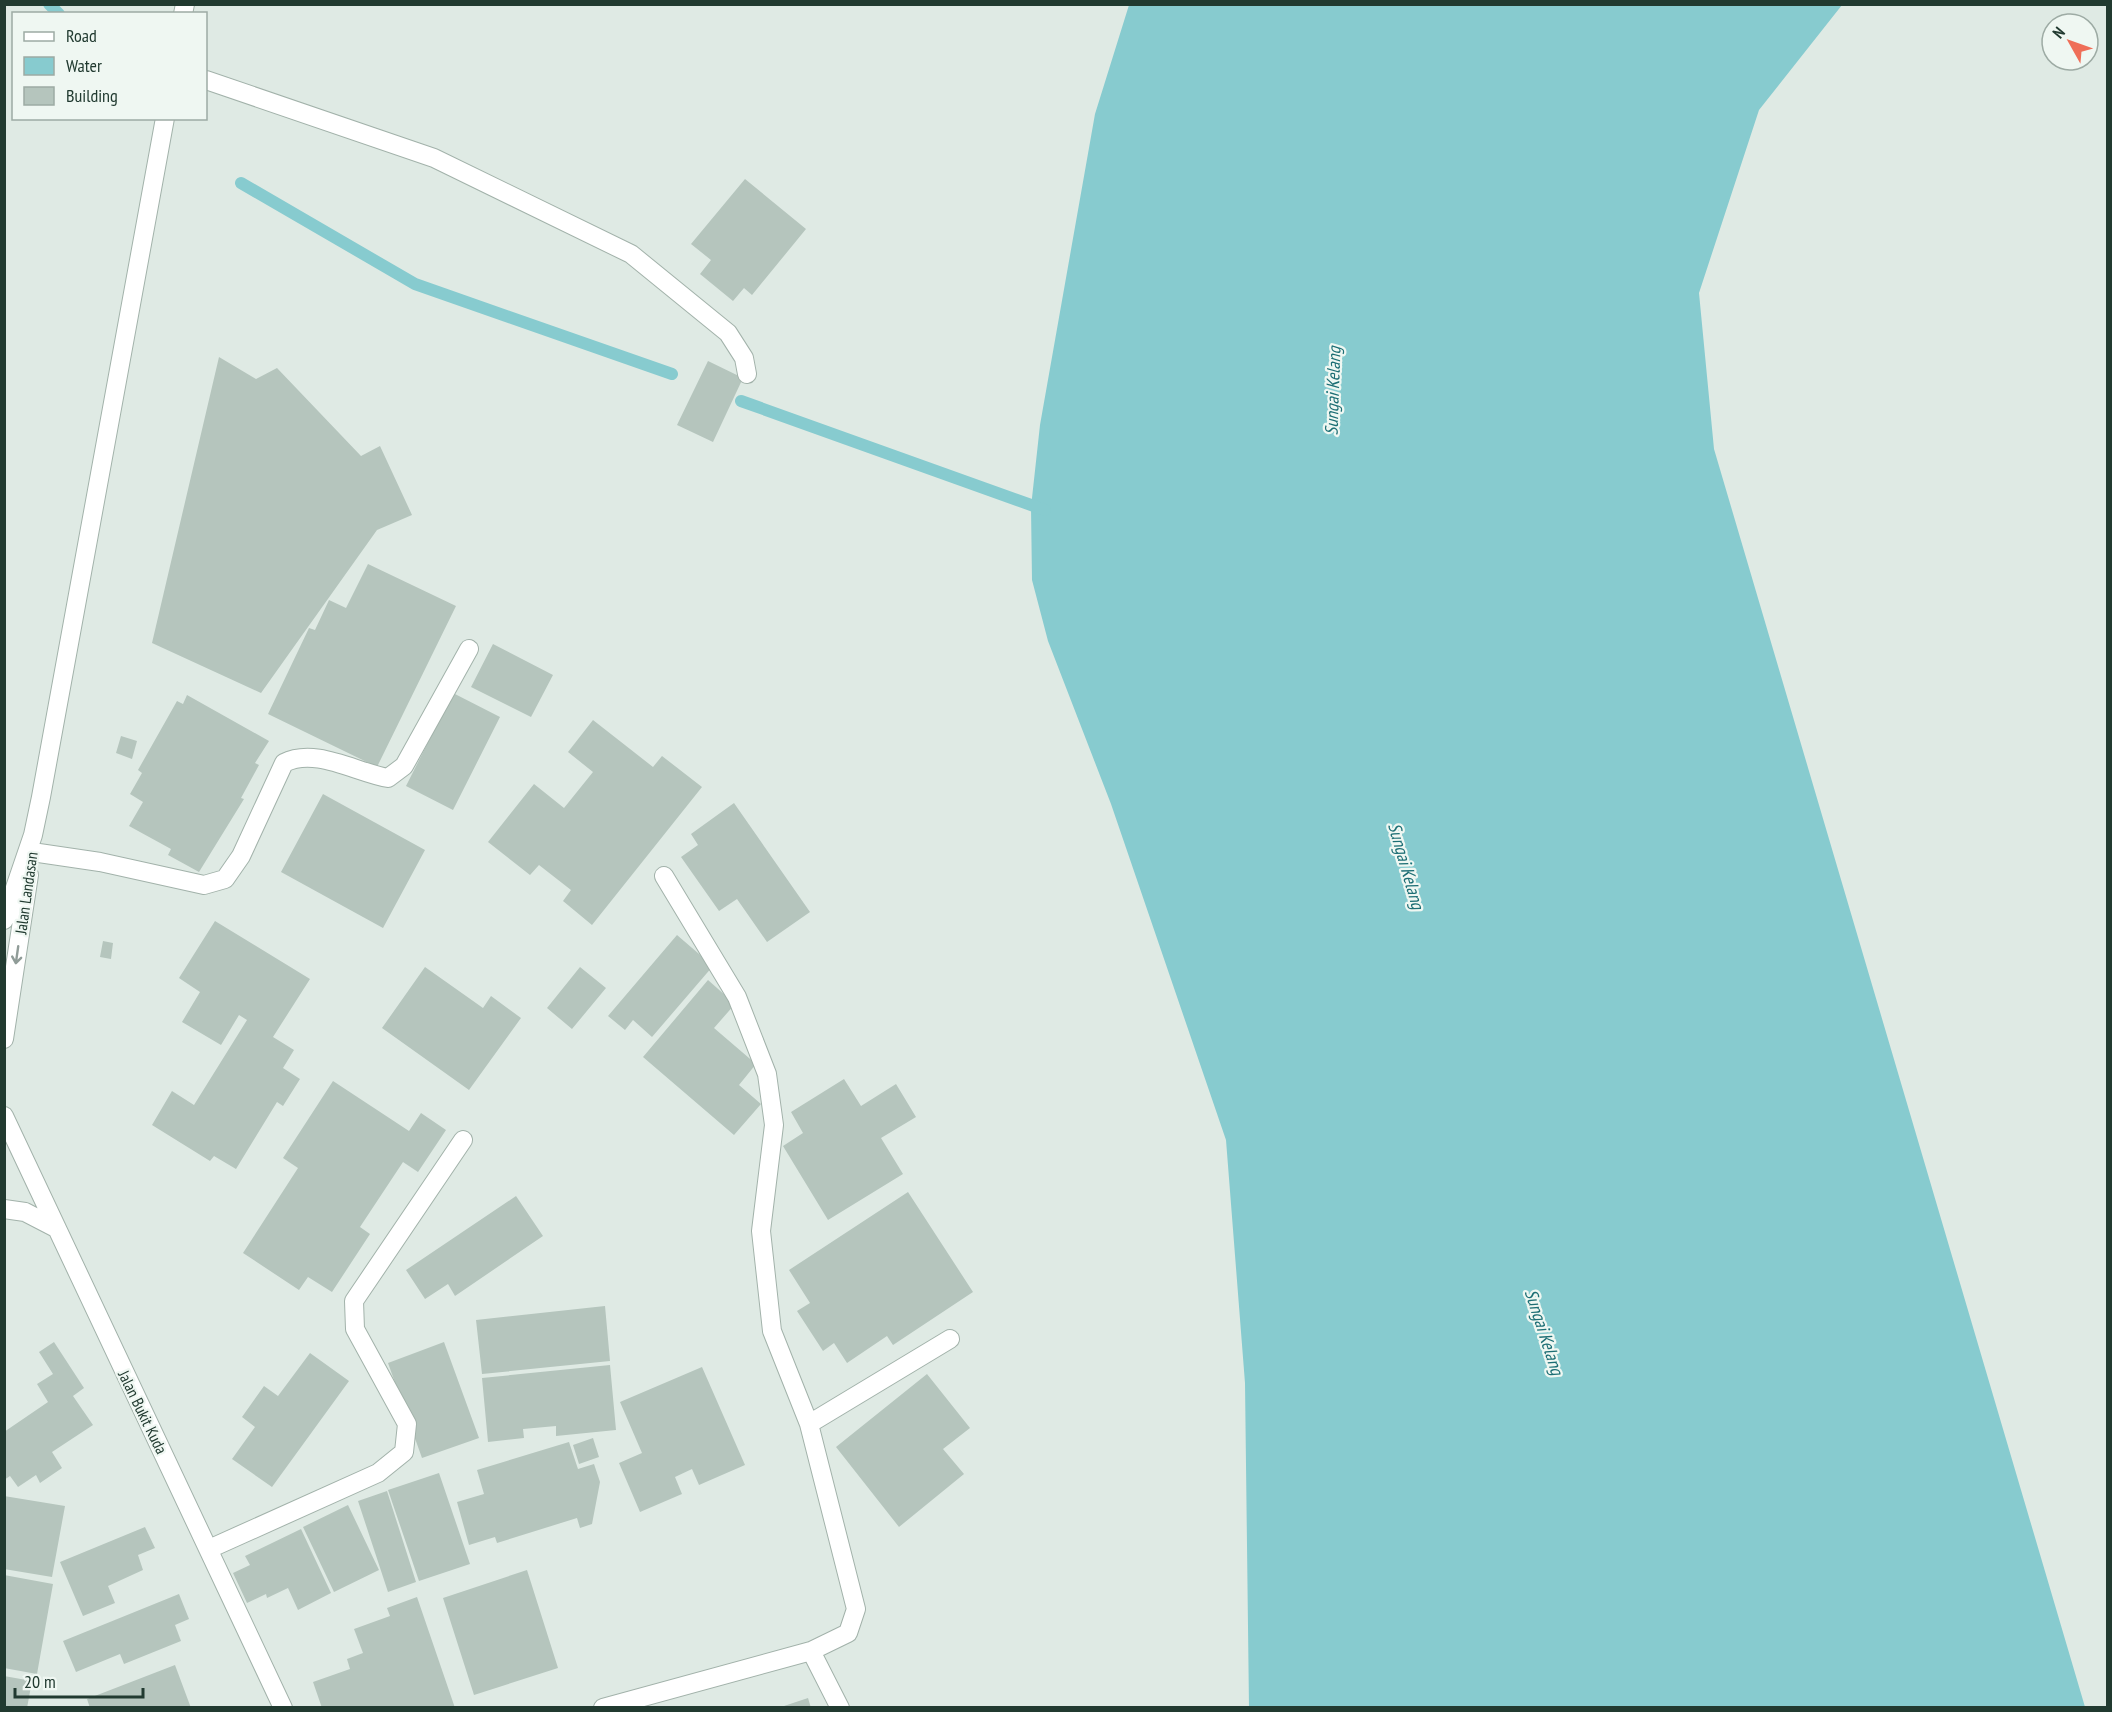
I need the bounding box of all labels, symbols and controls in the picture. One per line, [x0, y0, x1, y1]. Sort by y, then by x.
legend [12, 12, 207, 120]
north arrow [2040, 12, 2100, 72]
text: N [2048, 23, 2069, 42]
text: Road [66, 24, 97, 47]
text: Water [66, 54, 102, 77]
text: Building [66, 84, 118, 107]
water label: Sungai Kelang [1319, 345, 1346, 436]
water label: Sungai Kelang [1383, 820, 1430, 913]
street label: Jalan Landasan [10, 851, 42, 936]
one-way arrow [11, 945, 22, 965]
water label: Sungai Kelang [1520, 1286, 1570, 1379]
street label: Jalan Bukit Kuda [114, 1366, 172, 1457]
scale bar [15, 1661, 142, 1699]
text: 20 m [24, 1670, 56, 1693]

